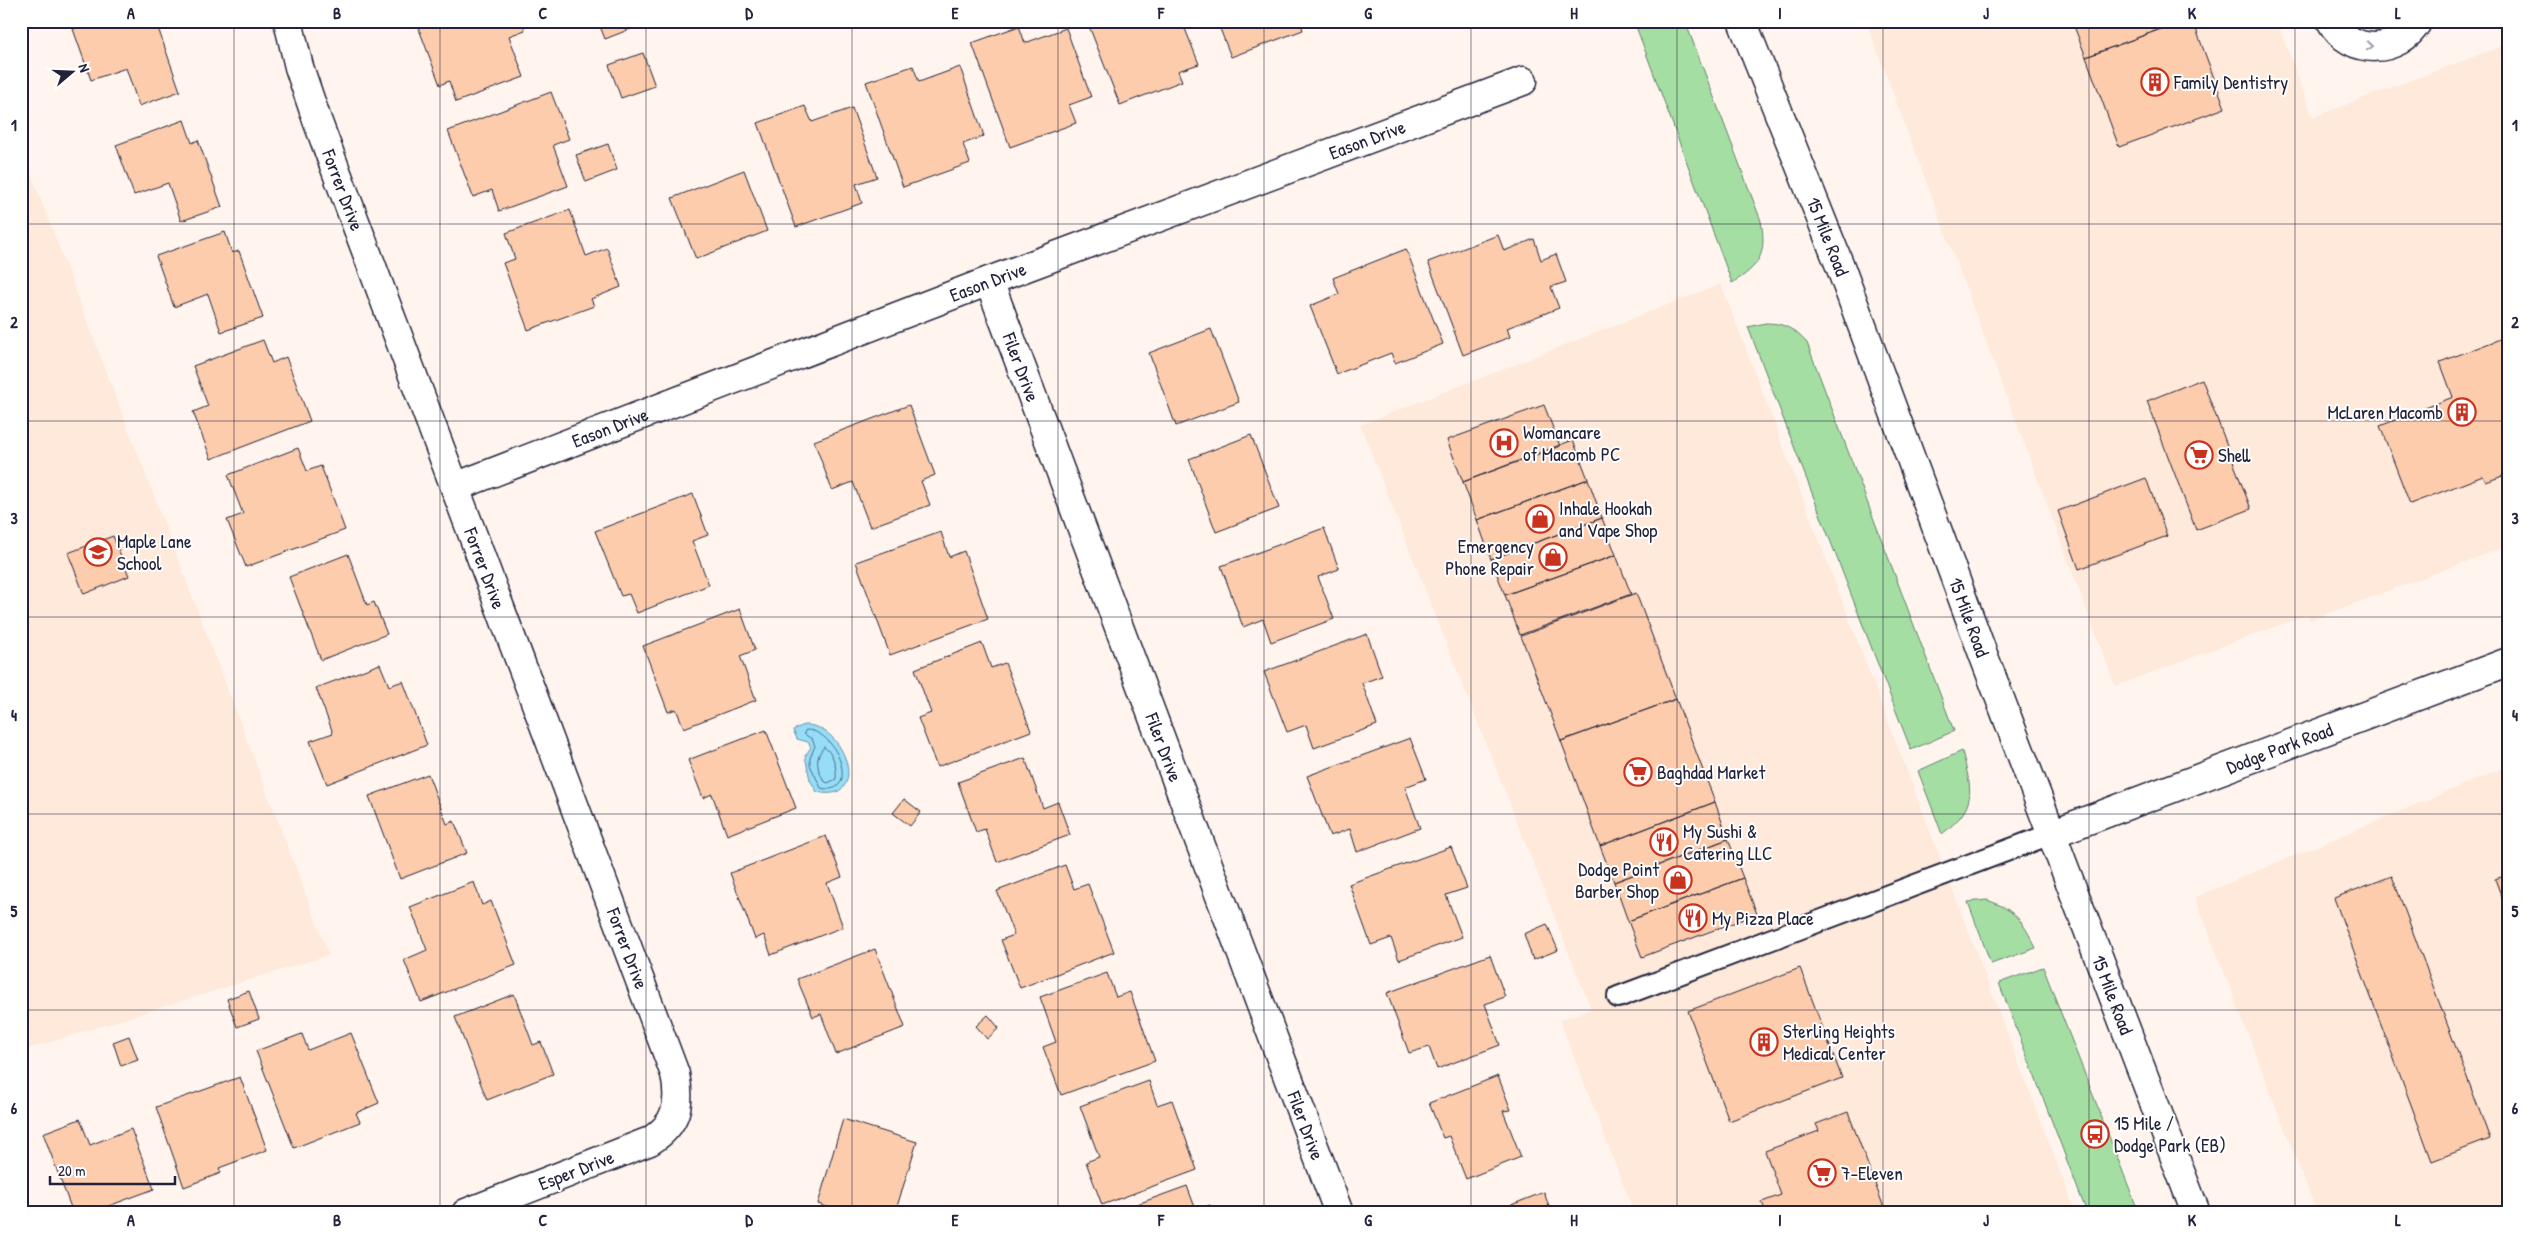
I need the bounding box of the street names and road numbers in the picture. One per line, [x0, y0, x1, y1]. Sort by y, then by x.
street label: Eason Drive [1325, 113, 1409, 166]
street label: Forrer Drive [316, 145, 370, 235]
street label: 15 Mile Road [1801, 193, 1856, 280]
street label: Eason Drive [946, 255, 1030, 308]
street label: Filer Drive [996, 328, 1046, 406]
street label: Eason Drive [568, 401, 652, 454]
street label: Forrer Drive [458, 523, 512, 613]
street label: 15 Mile Road [1943, 574, 1996, 661]
street label: Filer Drive [1139, 708, 1189, 786]
street label: Dodge Park Road [2222, 716, 2337, 780]
street label: Forrer Drive [600, 903, 655, 993]
street label: 15 Mile Road [2086, 951, 2140, 1039]
street label: Filer Drive [1281, 1086, 1331, 1164]
street label: Esper Drive [535, 1144, 618, 1196]

